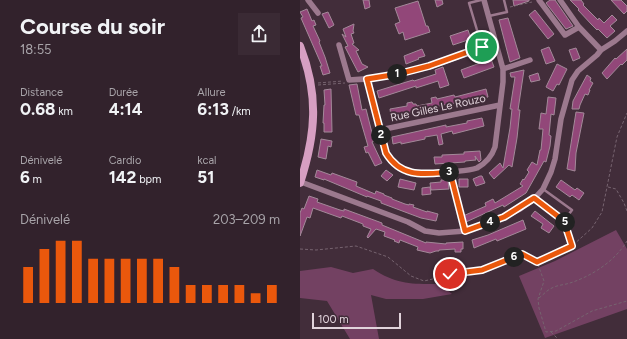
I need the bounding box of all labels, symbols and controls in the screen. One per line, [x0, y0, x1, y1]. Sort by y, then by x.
text: Course du soir [20, 13, 165, 40]
button: share [238, 13, 280, 55]
pin [465, 30, 499, 64]
icon: arrive [471, 36, 493, 58]
text: 18:55 [20, 42, 52, 57]
pin: 1 [387, 64, 407, 84]
text: 1 [395, 67, 399, 80]
text: Distance [20, 86, 63, 99]
text: Durée [109, 86, 138, 99]
text: Allure [197, 86, 225, 99]
street label: Rue Gilles Le Rouzo [389, 92, 487, 124]
text: 0.68 [20, 99, 56, 119]
text: 4:14 [109, 99, 142, 119]
text: 6:13 [197, 99, 229, 119]
text: km [56, 105, 73, 118]
text: /km [229, 105, 251, 118]
pin: 2 [371, 125, 391, 145]
text: 2 [378, 128, 384, 141]
text: Dénivelé [20, 154, 62, 167]
text: Cardio [109, 154, 141, 167]
text: kcal [197, 154, 217, 167]
pin: 3 [439, 162, 459, 182]
text: 3 [446, 165, 452, 178]
text: 6 [20, 167, 30, 187]
text: 142 [109, 167, 136, 187]
text: 51 [197, 167, 214, 187]
text: m [30, 173, 42, 186]
text: bpm [136, 173, 161, 186]
text: Dénivelé [20, 212, 70, 227]
text: 203–209 m [213, 212, 280, 227]
pin: 4 [480, 212, 500, 232]
pin: 5 [555, 212, 575, 232]
text: 4 [487, 215, 493, 228]
text: 5 [562, 215, 568, 228]
pin: 6 [504, 247, 524, 267]
text: 6 [511, 250, 517, 263]
pin [433, 257, 467, 291]
icon: check [439, 263, 461, 285]
scale bar [312, 311, 401, 330]
text: 100 m [318, 313, 349, 326]

